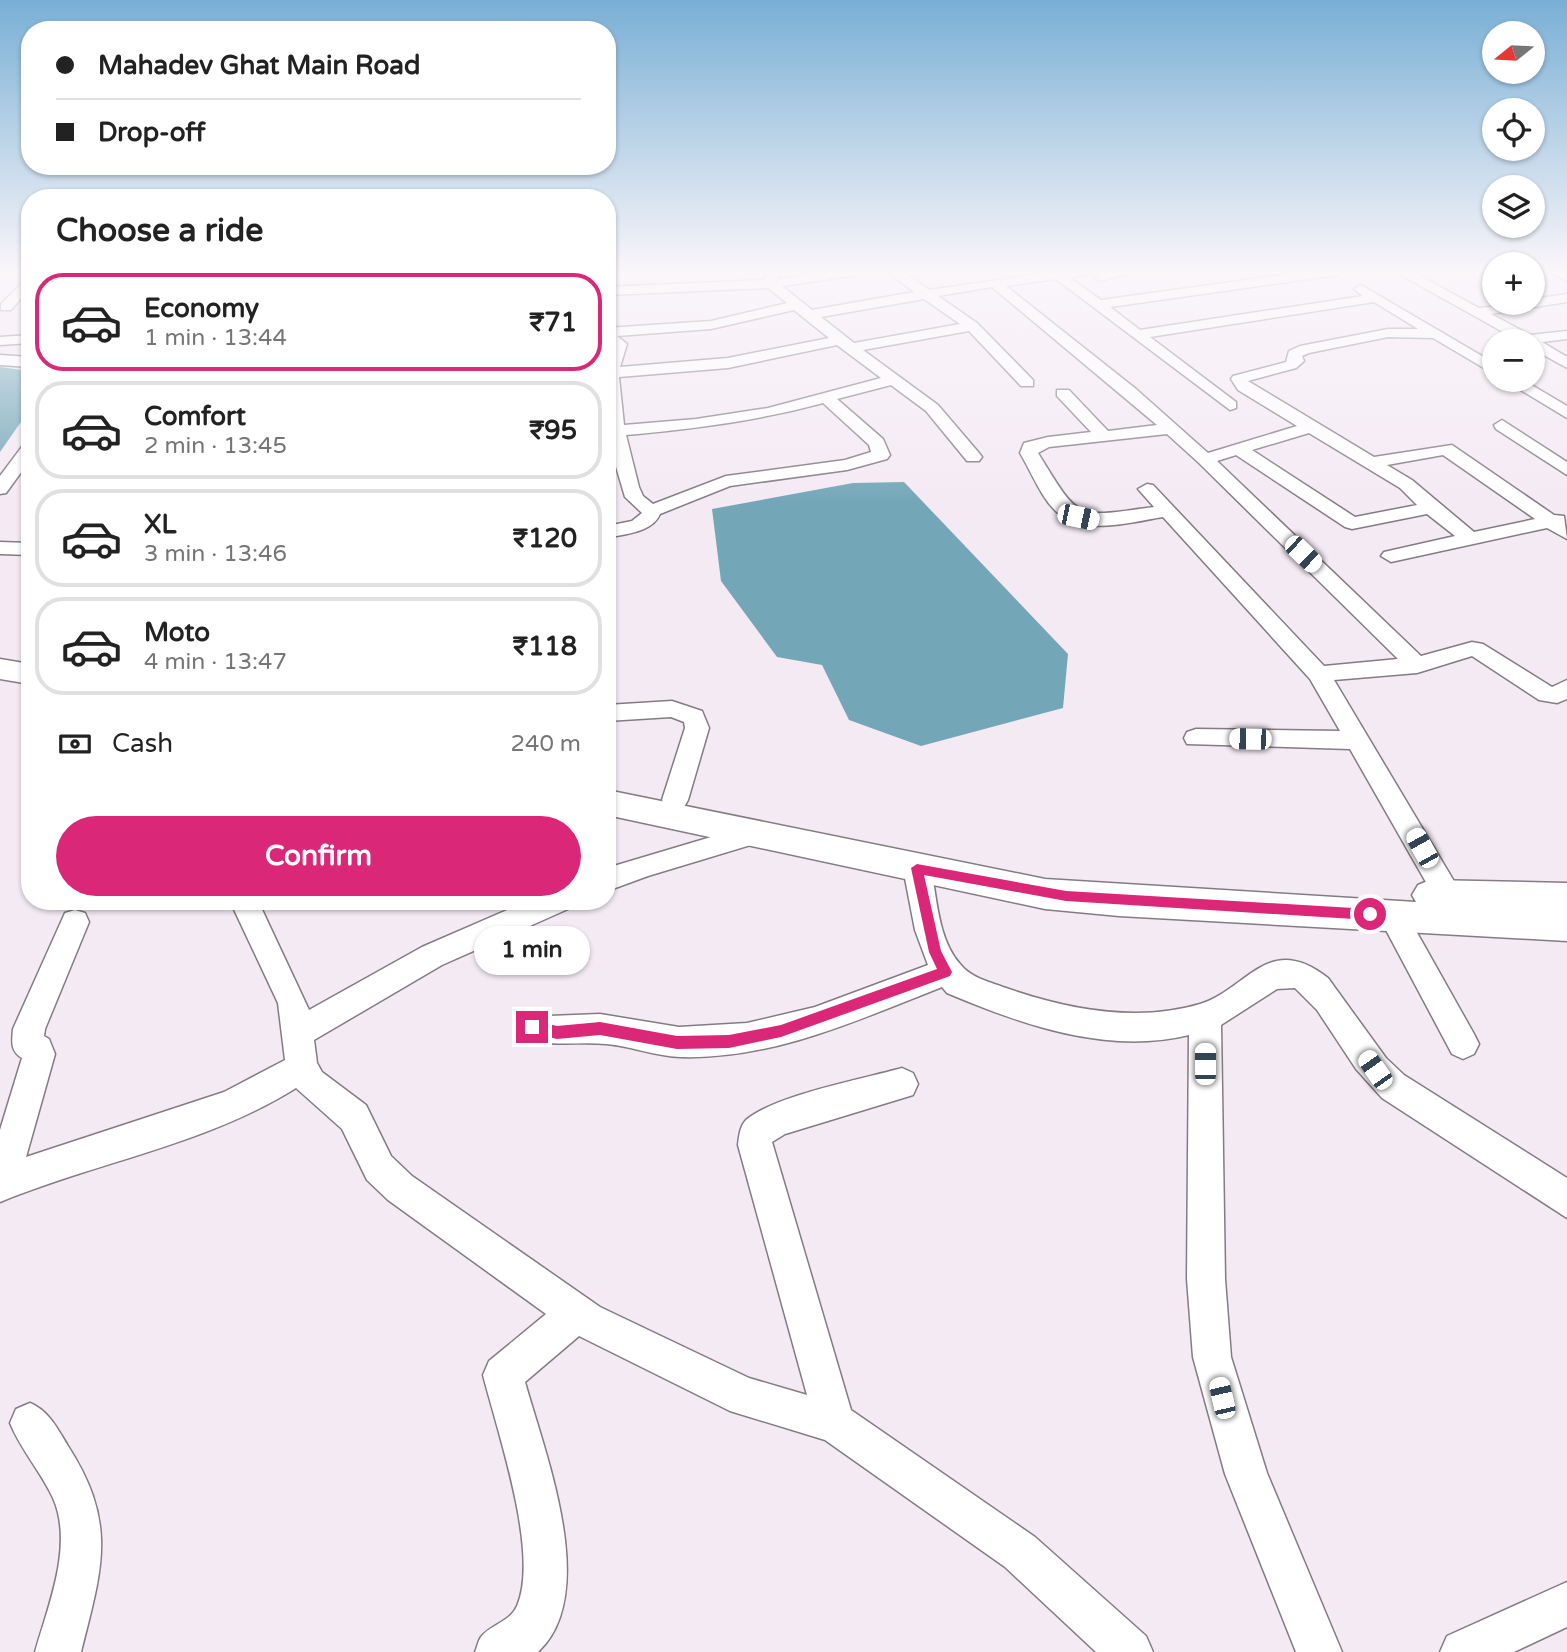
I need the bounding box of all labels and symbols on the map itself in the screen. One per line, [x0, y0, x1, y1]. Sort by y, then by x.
north arrow [1482, 21, 1545, 84]
car [1056, 502, 1101, 532]
car [1281, 532, 1326, 576]
car [1229, 728, 1272, 750]
car [1403, 825, 1442, 871]
route start [1354, 898, 1386, 930]
callout: 1 min [474, 926, 590, 974]
route end [516, 1011, 548, 1043]
car [1195, 1043, 1216, 1085]
car [1355, 1047, 1396, 1093]
car [1208, 1375, 1237, 1421]

